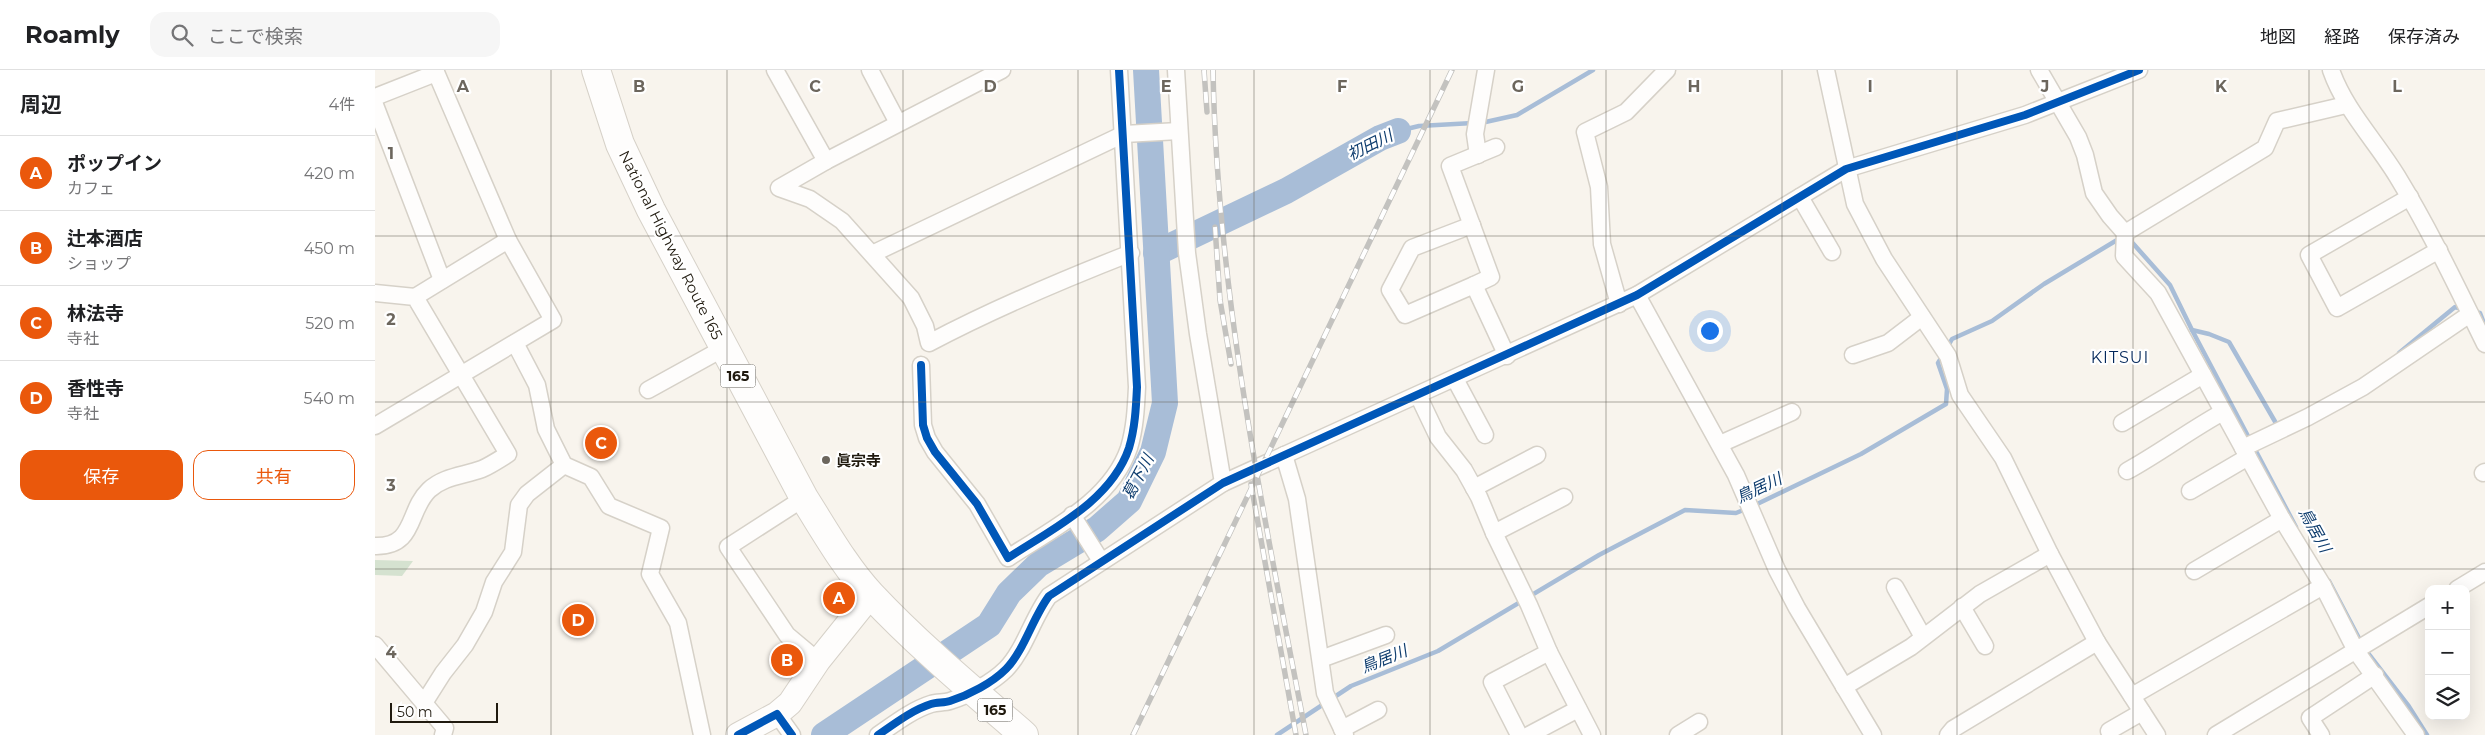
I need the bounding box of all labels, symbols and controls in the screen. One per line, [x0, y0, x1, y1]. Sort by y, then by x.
search box [150, 12, 500, 57]
text: Roamly [25, 20, 120, 49]
icon: search [168, 21, 196, 49]
text: ここで検索 [208, 25, 303, 48]
text: 地図 [2260, 26, 2296, 48]
text: 経路 [2324, 26, 2360, 48]
text: 保存済み [2388, 26, 2460, 48]
text: A [456, 77, 470, 96]
text: B [633, 77, 645, 96]
text: C [809, 77, 821, 96]
text: D [983, 77, 997, 96]
text: E [1161, 77, 1171, 96]
text: F [1337, 77, 1347, 96]
text: G [1512, 77, 1524, 96]
text: H [1688, 77, 1700, 96]
text: I [1867, 77, 1873, 96]
text: J [2040, 77, 2049, 96]
text: K [2215, 77, 2228, 96]
text: L [2392, 77, 2402, 96]
text: 周辺 [20, 92, 62, 117]
text: 4件 [328, 95, 355, 114]
water label: 初田川 [1344, 125, 1398, 164]
text: 1 [388, 144, 394, 163]
street label: National Highway Route 165 [615, 147, 727, 343]
text: ポップイン [67, 152, 162, 175]
text: A [30, 164, 42, 183]
text: 420 m [304, 164, 355, 183]
text: カフェ [67, 179, 115, 198]
text: 辻本酒店 [67, 227, 143, 250]
text: B [30, 239, 42, 258]
text: 450 m [304, 239, 355, 258]
text: ショップ [67, 254, 131, 273]
text: 林法寺 [67, 302, 124, 325]
text: 2 [386, 310, 396, 329]
text: C [30, 314, 42, 333]
text: 520 m [305, 314, 355, 333]
your location [1697, 318, 1723, 344]
text: 寺社 [67, 329, 99, 348]
district label: KITSUI [2091, 348, 2149, 367]
road number: 165 [721, 364, 755, 388]
text: 香性寺 [67, 377, 124, 400]
text: D [29, 389, 43, 408]
text: 540 m [304, 389, 355, 408]
text: 寺社 [67, 404, 99, 423]
pin: C [585, 424, 617, 462]
button: 保存 [20, 450, 183, 500]
button: 共有 [193, 450, 355, 500]
water label: 葛下川 [1118, 450, 1159, 503]
place label: 眞宗寺 [836, 451, 881, 470]
marker: 眞宗寺 [820, 454, 832, 466]
water label: 鳥居川 [1733, 468, 1787, 507]
text: 3 [385, 476, 396, 495]
water label: 鳥居川 [2295, 504, 2336, 557]
pin: A [823, 579, 855, 617]
map controls [2425, 585, 2470, 720]
button: + [2425, 585, 2470, 630]
pin: D [562, 601, 594, 639]
button: − [2425, 630, 2470, 675]
water label: 鳥居川 [1358, 640, 1412, 677]
pin: B [771, 641, 803, 679]
text: 4 [385, 643, 397, 662]
button: layers [2425, 675, 2470, 720]
road number: 165 [977, 698, 1013, 722]
scale bar [390, 700, 497, 723]
text: 50 m [397, 703, 433, 721]

